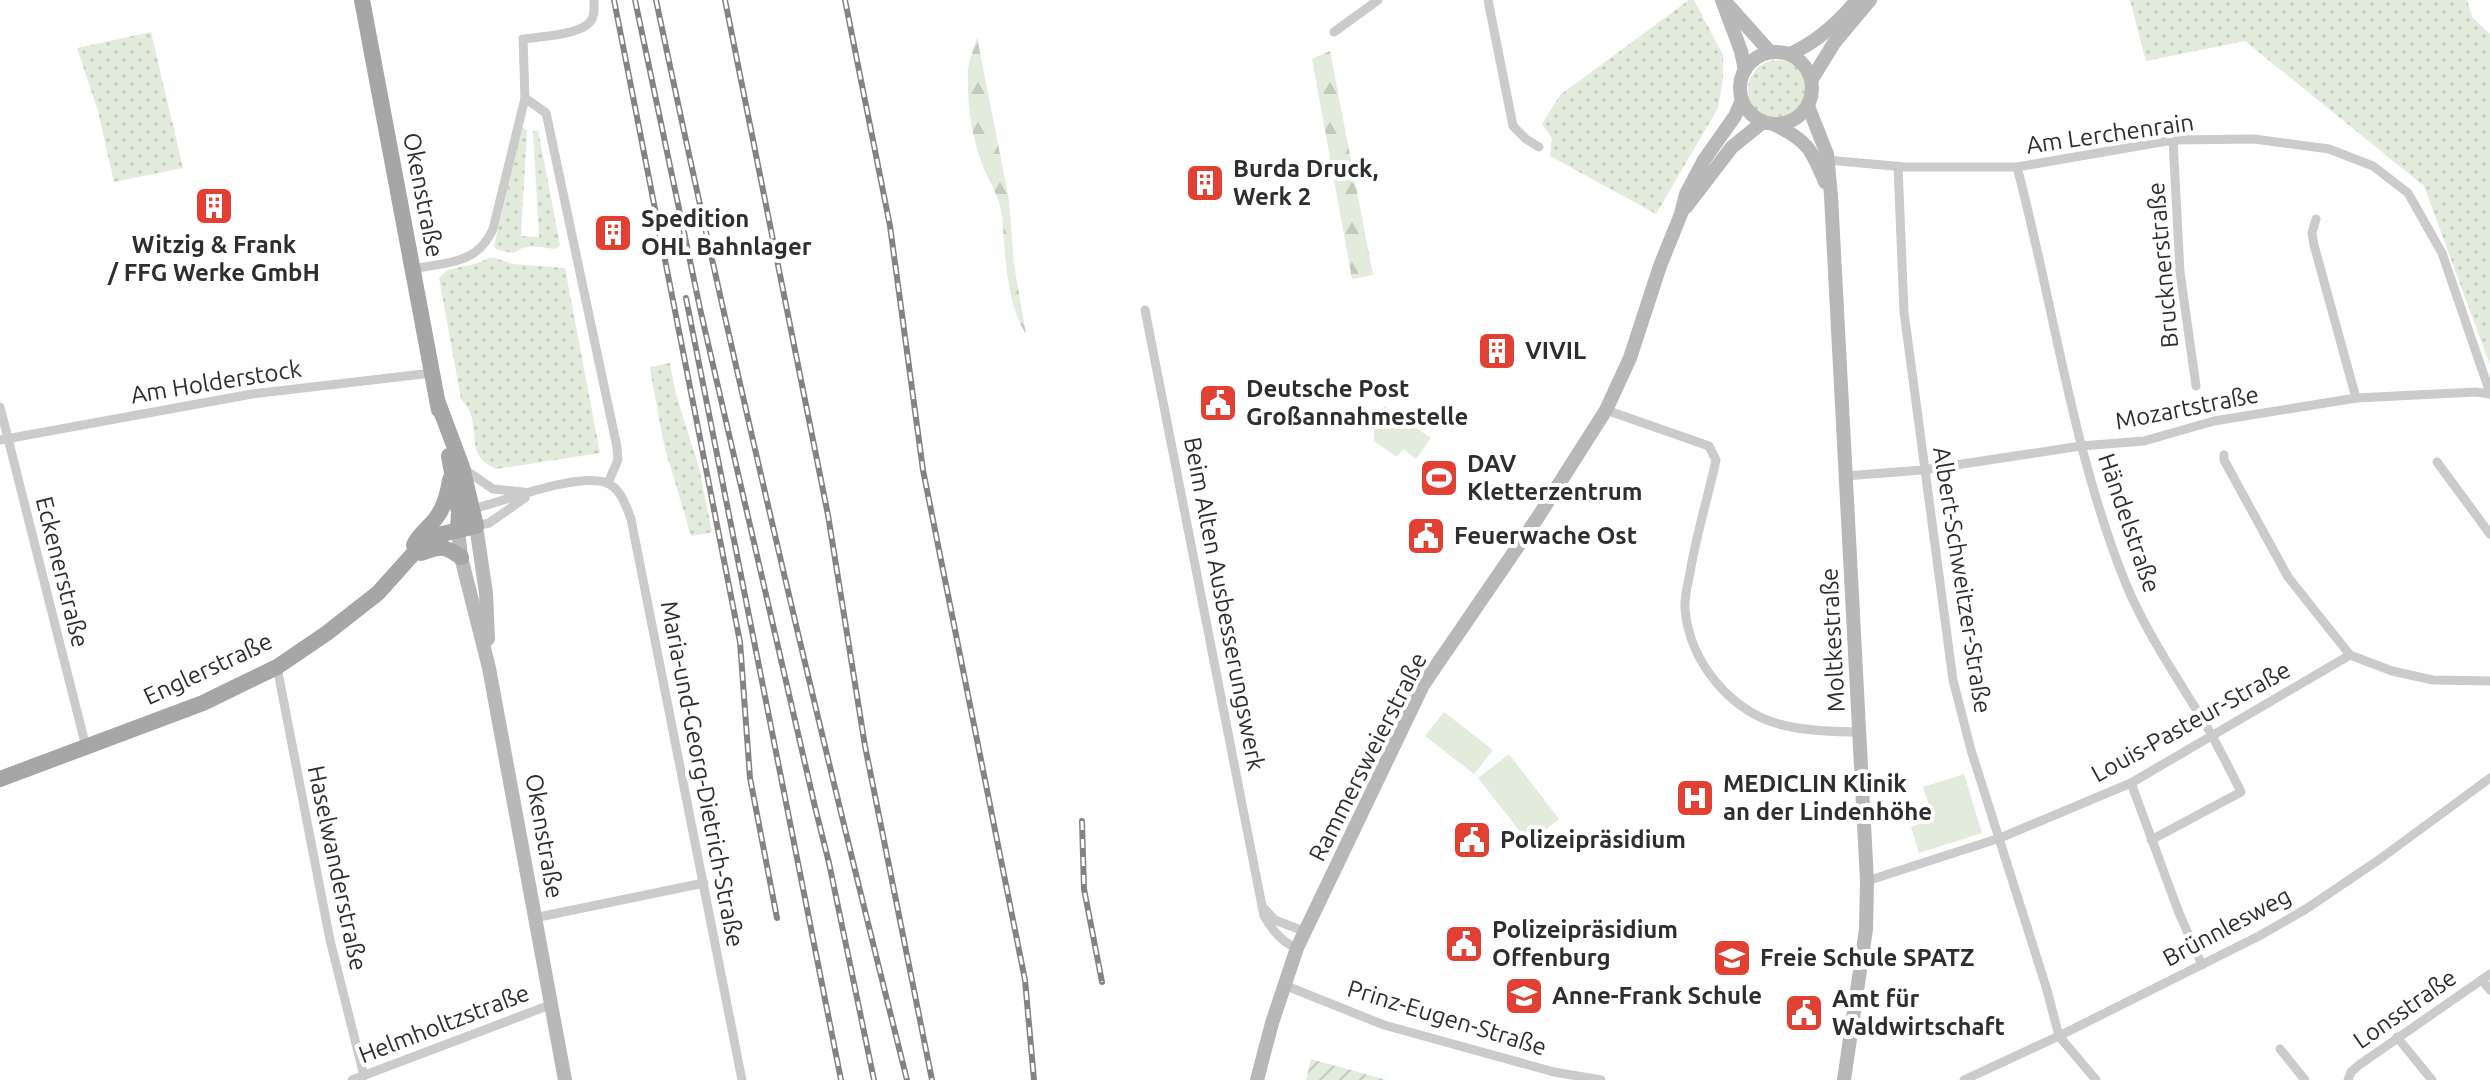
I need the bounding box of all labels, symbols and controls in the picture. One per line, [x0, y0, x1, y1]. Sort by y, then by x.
street label: Am Lerchenrain [2024, 108, 2196, 159]
street label: Okenstraße [398, 130, 449, 259]
place label: Burda Druck, Werk 2 [1233, 155, 1379, 210]
building icon: Burda Druck, Werk 2 [1184, 162, 1226, 204]
street label: Brucknerstraße [2142, 181, 2183, 349]
building icon: Witzig & Frank / FFG Werke GmbH [193, 185, 235, 227]
place label: Spedition OHL Bahnlager [641, 205, 812, 260]
building icon: Spedition OHL Bahnlager [592, 212, 634, 254]
place label: Witzig & Frank / FFG Werke GmbH [107, 231, 320, 286]
building icon: VIVIL [1476, 330, 1518, 372]
place label: VIVIL [1525, 337, 1586, 364]
street label: Am Holderstock [129, 355, 303, 408]
place label: Deutsche Post Großannahmestelle [1246, 375, 1468, 430]
street label: Mozartstraße [2113, 380, 2261, 435]
public building icon: Deutsche Post Großannahmestelle [1197, 382, 1239, 424]
street label: Beim Alten Ausbesserungswerk [1179, 435, 1270, 773]
street label: Albert-Schweitzer-Straße [1928, 445, 1997, 715]
place label: DAV Kletterzentrum [1467, 450, 1642, 505]
street label: Händelstraße [2093, 450, 2166, 596]
sports icon: DAV Kletterzentrum [1418, 457, 1460, 499]
street label: Eckenerstraße [31, 494, 94, 650]
public building icon: Feuerwache Ost [1405, 515, 1447, 557]
place label: Feuerwache Ost [1454, 522, 1637, 549]
street label: Moltkestraße [1815, 567, 1850, 713]
street label: Maria-und-Georg-Dietrich-Straße [656, 598, 749, 949]
street label: Englerstraße [139, 627, 276, 710]
street label: Rammersweierstraße [1303, 648, 1432, 866]
street label: Louis-Pasteur-Straße [2087, 656, 2295, 787]
street label: Haselwanderstraße [303, 763, 372, 973]
place label: MEDICLIN Klinik an der Lindenhöhe [1723, 770, 1932, 825]
street label: Okenstraße [520, 771, 569, 900]
hospital icon: MEDICLIN Klinik an der Lindenhöhe [1674, 777, 1716, 819]
public building icon: Polizeipräsidium [1451, 819, 1493, 861]
place label: Polizeipräsidium [1500, 826, 1686, 853]
street label: Brünnlesweg [2158, 882, 2295, 972]
place label: Polizeipräsidium Offenburg [1492, 916, 1678, 971]
public building icon: Polizeipräsidium Offenburg [1443, 923, 1485, 965]
school or university icon: Freie Schule SPATZ [1711, 937, 1753, 979]
place label: Freie Schule SPATZ [1760, 944, 1974, 971]
street label: Lonsstraße [2348, 963, 2461, 1054]
street label: Prinz-Eugen-Straße [1344, 974, 1550, 1061]
school or university icon: Anne-Frank Schule [1503, 975, 1545, 1017]
street label: Helmholtzstraße [355, 979, 533, 1068]
place label: Anne-Frank Schule [1552, 982, 1762, 1009]
place label: Amt für Waldwirtschaft [1832, 985, 2005, 1040]
public building icon: Amt für Waldwirtschaft [1783, 992, 1825, 1034]

